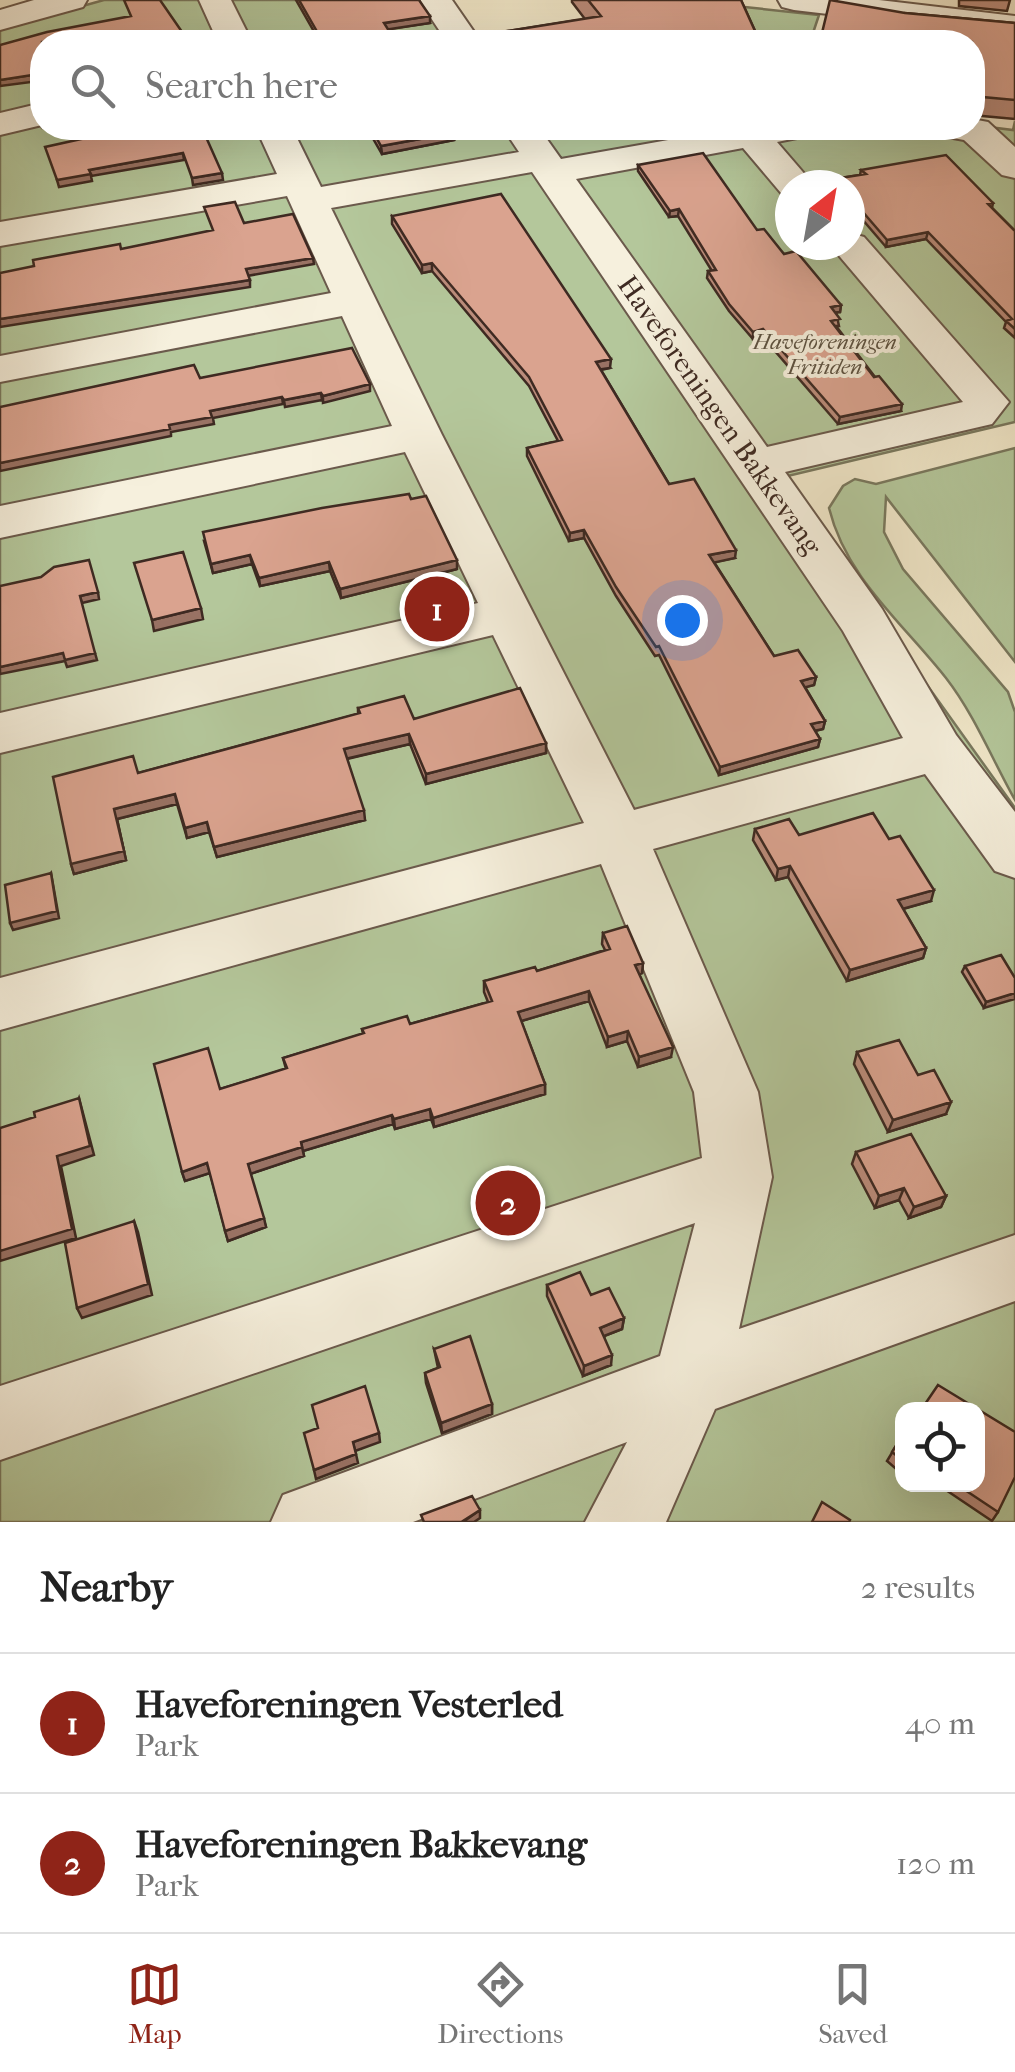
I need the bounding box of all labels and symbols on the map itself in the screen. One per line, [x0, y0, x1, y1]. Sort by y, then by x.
north arrow [775, 170, 865, 260]
street label: Haveforeningen Bakkevang [611, 269, 830, 562]
park label: Haveforeningen Fritiden [752, 329, 897, 380]
pin: 1 [404, 572, 470, 646]
your location [657, 595, 708, 646]
pin: 2 [476, 1166, 540, 1240]

